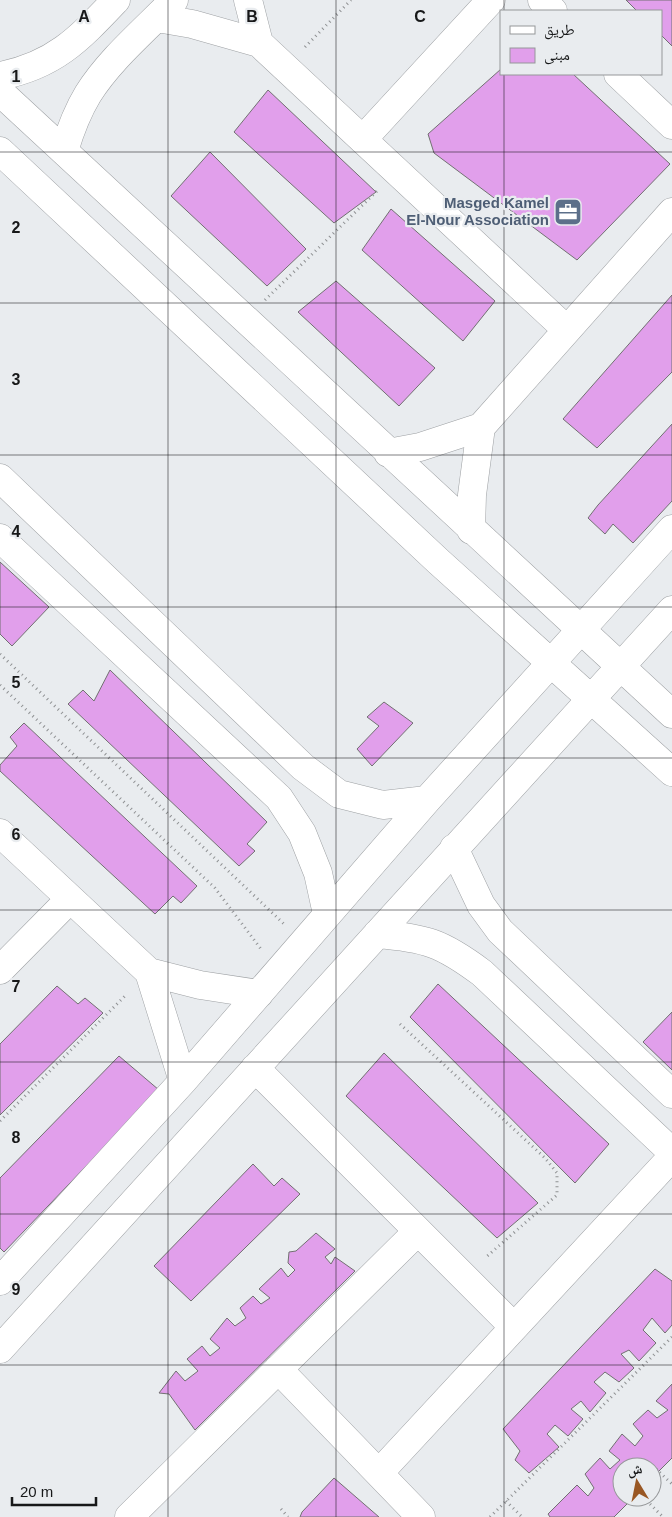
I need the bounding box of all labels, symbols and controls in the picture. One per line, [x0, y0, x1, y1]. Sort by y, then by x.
text: A [78, 8, 90, 25]
text: B [246, 8, 258, 25]
text: C [414, 8, 426, 25]
legend [500, 10, 662, 75]
text: طريق [544, 21, 575, 40]
text: مبنى [544, 46, 570, 65]
text: 1 [12, 68, 21, 85]
place label: Masged Kamel El-Nour Association [406, 194, 549, 228]
office icon: Masged Kamel El-Nour Association [553, 197, 583, 227]
text: 2 [12, 219, 21, 236]
text: 3 [12, 371, 21, 388]
text: 4 [12, 523, 21, 540]
text: 5 [12, 674, 21, 691]
text: 6 [12, 826, 21, 843]
text: 7 [12, 978, 21, 995]
text: 8 [12, 1129, 21, 1146]
text: 9 [12, 1281, 21, 1298]
north arrow [612, 1457, 662, 1507]
text: ش [626, 1460, 644, 1479]
scale bar [12, 1474, 96, 1506]
text: 20 m [20, 1483, 53, 1500]

